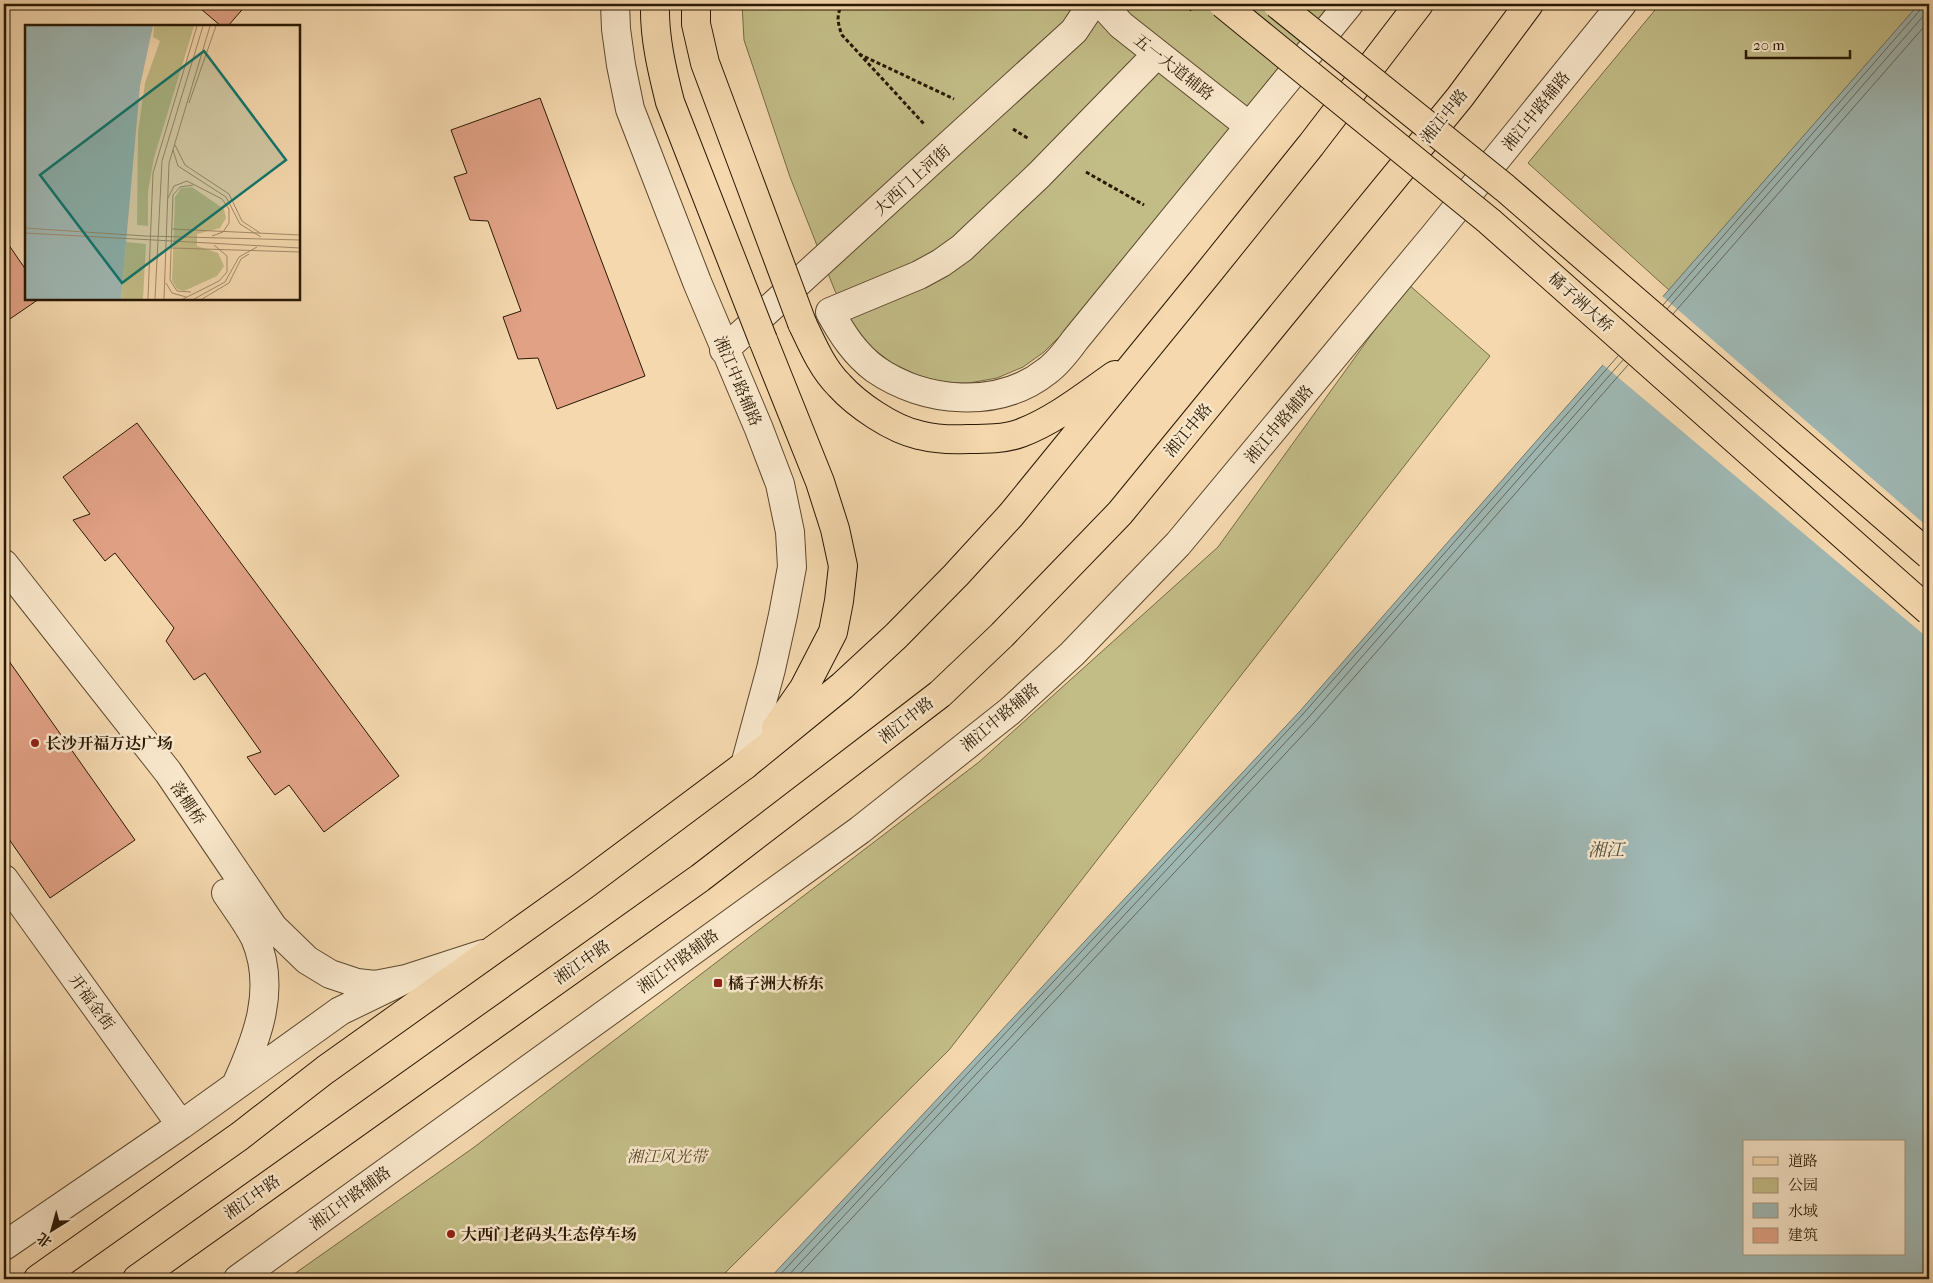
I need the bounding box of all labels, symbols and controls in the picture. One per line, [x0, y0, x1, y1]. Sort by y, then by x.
inset map [25, 25, 300, 300]
scale bar [1746, 28, 1849, 60]
street label: 五一大道辅路 [1130, 30, 1218, 104]
text: 20 m [1753, 36, 1785, 54]
street label: 湘江中路辅路 [1498, 68, 1574, 154]
street label: 湘江中路 [1416, 85, 1472, 147]
street label: 大西门上河街 [870, 141, 954, 219]
street label: 橘子洲大桥 [1545, 268, 1617, 336]
street label: 湘江中路辅路 [710, 333, 766, 429]
street label: 湘江中路辅路 [1241, 381, 1317, 467]
street label: 湘江中路 [1160, 399, 1216, 461]
street label: 湘江中路辅路 [957, 679, 1043, 755]
street label: 湘江中路 [875, 693, 937, 747]
place label: 长沙开福万达广场 [45, 734, 173, 753]
marker: 长沙开福万达广场 [29, 737, 41, 749]
street label: 落棚桥 [167, 778, 209, 828]
water label: 湘江 [1588, 840, 1627, 861]
street label: 湘江中路辅路 [634, 925, 722, 997]
street label: 湘江中路 [550, 936, 614, 988]
street label: 开福金街 [66, 971, 118, 1033]
place label: 橘子洲大桥东 [728, 974, 824, 993]
marker: 橘子洲大桥东 [712, 977, 724, 989]
legend [1743, 1140, 1906, 1256]
park label: 湘江风光带 [627, 1147, 710, 1166]
text: 道路 [1788, 1152, 1818, 1170]
street label: 湘江中路辅路 [306, 1162, 394, 1234]
street label: 湘江中路 [220, 1171, 284, 1223]
text: 公园 [1788, 1176, 1818, 1194]
text: 水域 [1788, 1202, 1818, 1220]
north arrow [28, 1206, 78, 1256]
place label: 大西门老码头生态停车场 [461, 1225, 637, 1244]
text: 建筑 [1788, 1226, 1818, 1244]
marker: 大西门老码头生态停车场 [445, 1228, 457, 1240]
text: 北 [34, 1229, 55, 1251]

